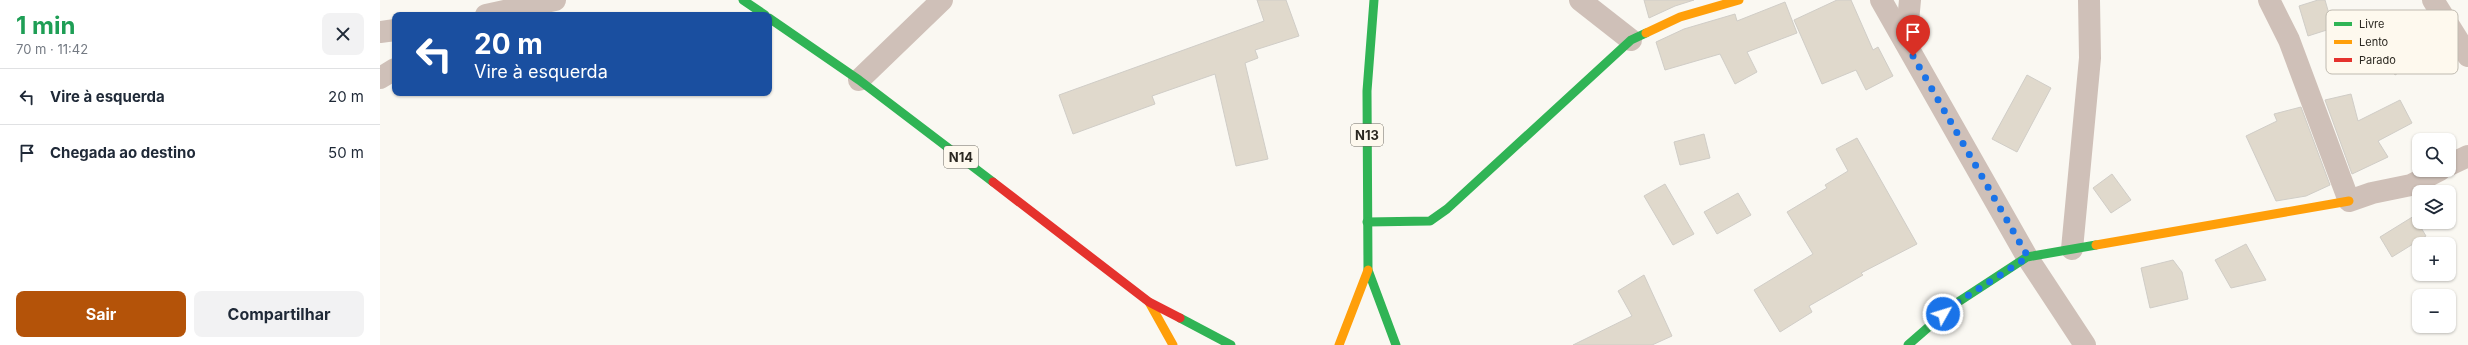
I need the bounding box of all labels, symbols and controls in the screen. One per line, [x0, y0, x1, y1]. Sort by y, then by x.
legend [2326, 10, 2458, 74]
text: 1 min [16, 11, 75, 40]
button: close [322, 13, 364, 55]
pin [1896, 15, 1930, 56]
text: Livre [2359, 17, 2384, 31]
icon: arrive [1902, 21, 1924, 43]
text: 20 m [474, 27, 543, 61]
icon: left [408, 28, 460, 80]
text: Lento [2359, 35, 2389, 49]
text: 70 m · 11:42 [16, 41, 88, 57]
text: Parado [2359, 53, 2396, 67]
text: Vire à esquerda [474, 61, 608, 82]
icon: left [16, 86, 38, 108]
text: Vire à esquerda [50, 87, 165, 106]
text: 20 m [328, 87, 364, 106]
road number: N13 [1351, 124, 1383, 146]
map controls [2412, 133, 2456, 333]
button: search [2412, 133, 2456, 177]
icon: arrive [16, 142, 38, 164]
text: Chegada ao destino [50, 143, 196, 162]
text: 50 m [328, 143, 364, 162]
road number: N14 [944, 146, 978, 168]
button: layers [2412, 185, 2456, 229]
button: + [2412, 237, 2456, 281]
button: − [2412, 289, 2456, 333]
button: Sair [16, 291, 186, 337]
button: Compartilhar [194, 291, 364, 337]
position arrow [1922, 293, 1964, 335]

